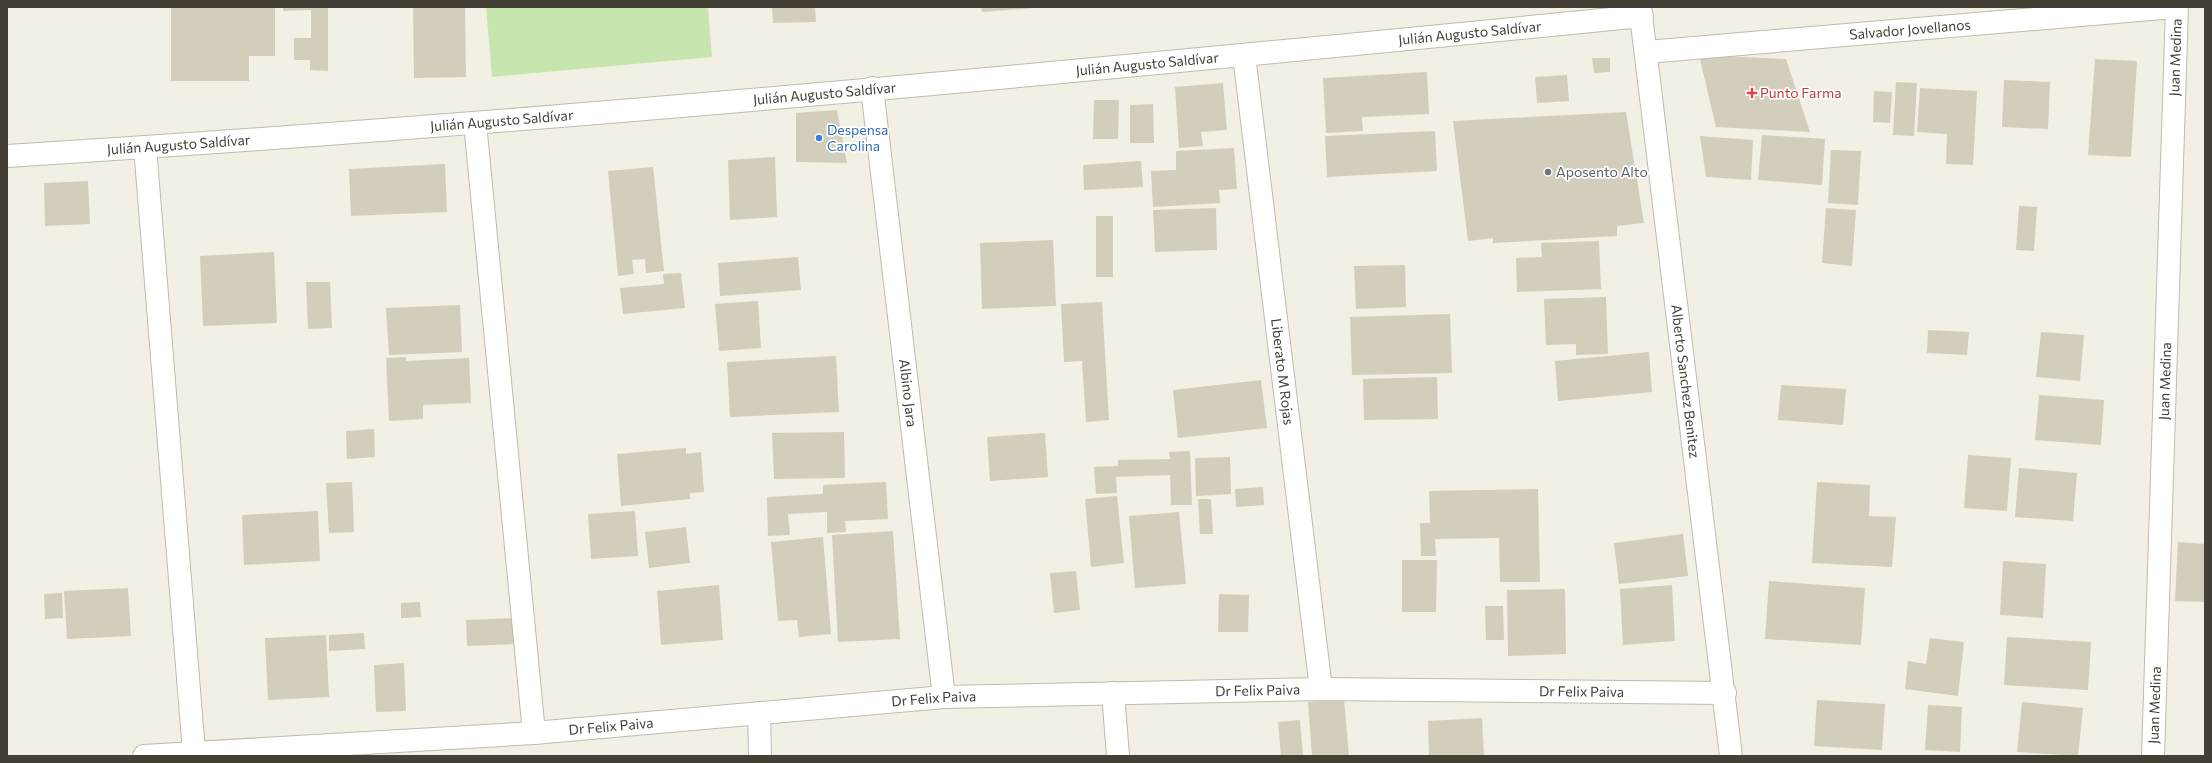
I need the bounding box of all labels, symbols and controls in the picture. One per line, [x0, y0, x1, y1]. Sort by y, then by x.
street label: Salvador Jovellanos [1849, 15, 1971, 43]
street label: Julián Augusto Saldívar [1397, 17, 1542, 48]
street label: Juan Medina [2165, 18, 2185, 96]
street label: Julián Augusto Saldívar [1075, 48, 1220, 79]
street label: Julián Augusto Saldívar [752, 78, 897, 108]
place label: Punto Farma [1760, 84, 1842, 101]
marker: Punto Farma [1747, 88, 1757, 98]
street label: Julián Augusto Saldívar [429, 106, 574, 134]
place label: Despensa Carolina [827, 121, 888, 154]
street label: Julián Augusto Saldívar [106, 131, 251, 158]
marker: Despensa Carolina [814, 133, 824, 143]
place label: Aposento Alto [1556, 163, 1648, 180]
marker: Aposento Alto [1543, 167, 1553, 177]
street label: Alberto Sanchez Benitez [1668, 303, 1704, 459]
street label: Liberato M Rojas [1268, 317, 1298, 426]
street label: Juan Medina [2155, 342, 2174, 420]
street label: Albino Jara [896, 358, 921, 428]
street label: Juan Medina [2144, 666, 2164, 744]
street label: Dr Felix Paiva [1215, 680, 1300, 699]
street label: Dr Felix Paiva [1539, 682, 1624, 700]
street label: Dr Felix Paiva [891, 687, 976, 710]
street label: Dr Felix Paiva [568, 714, 654, 738]

